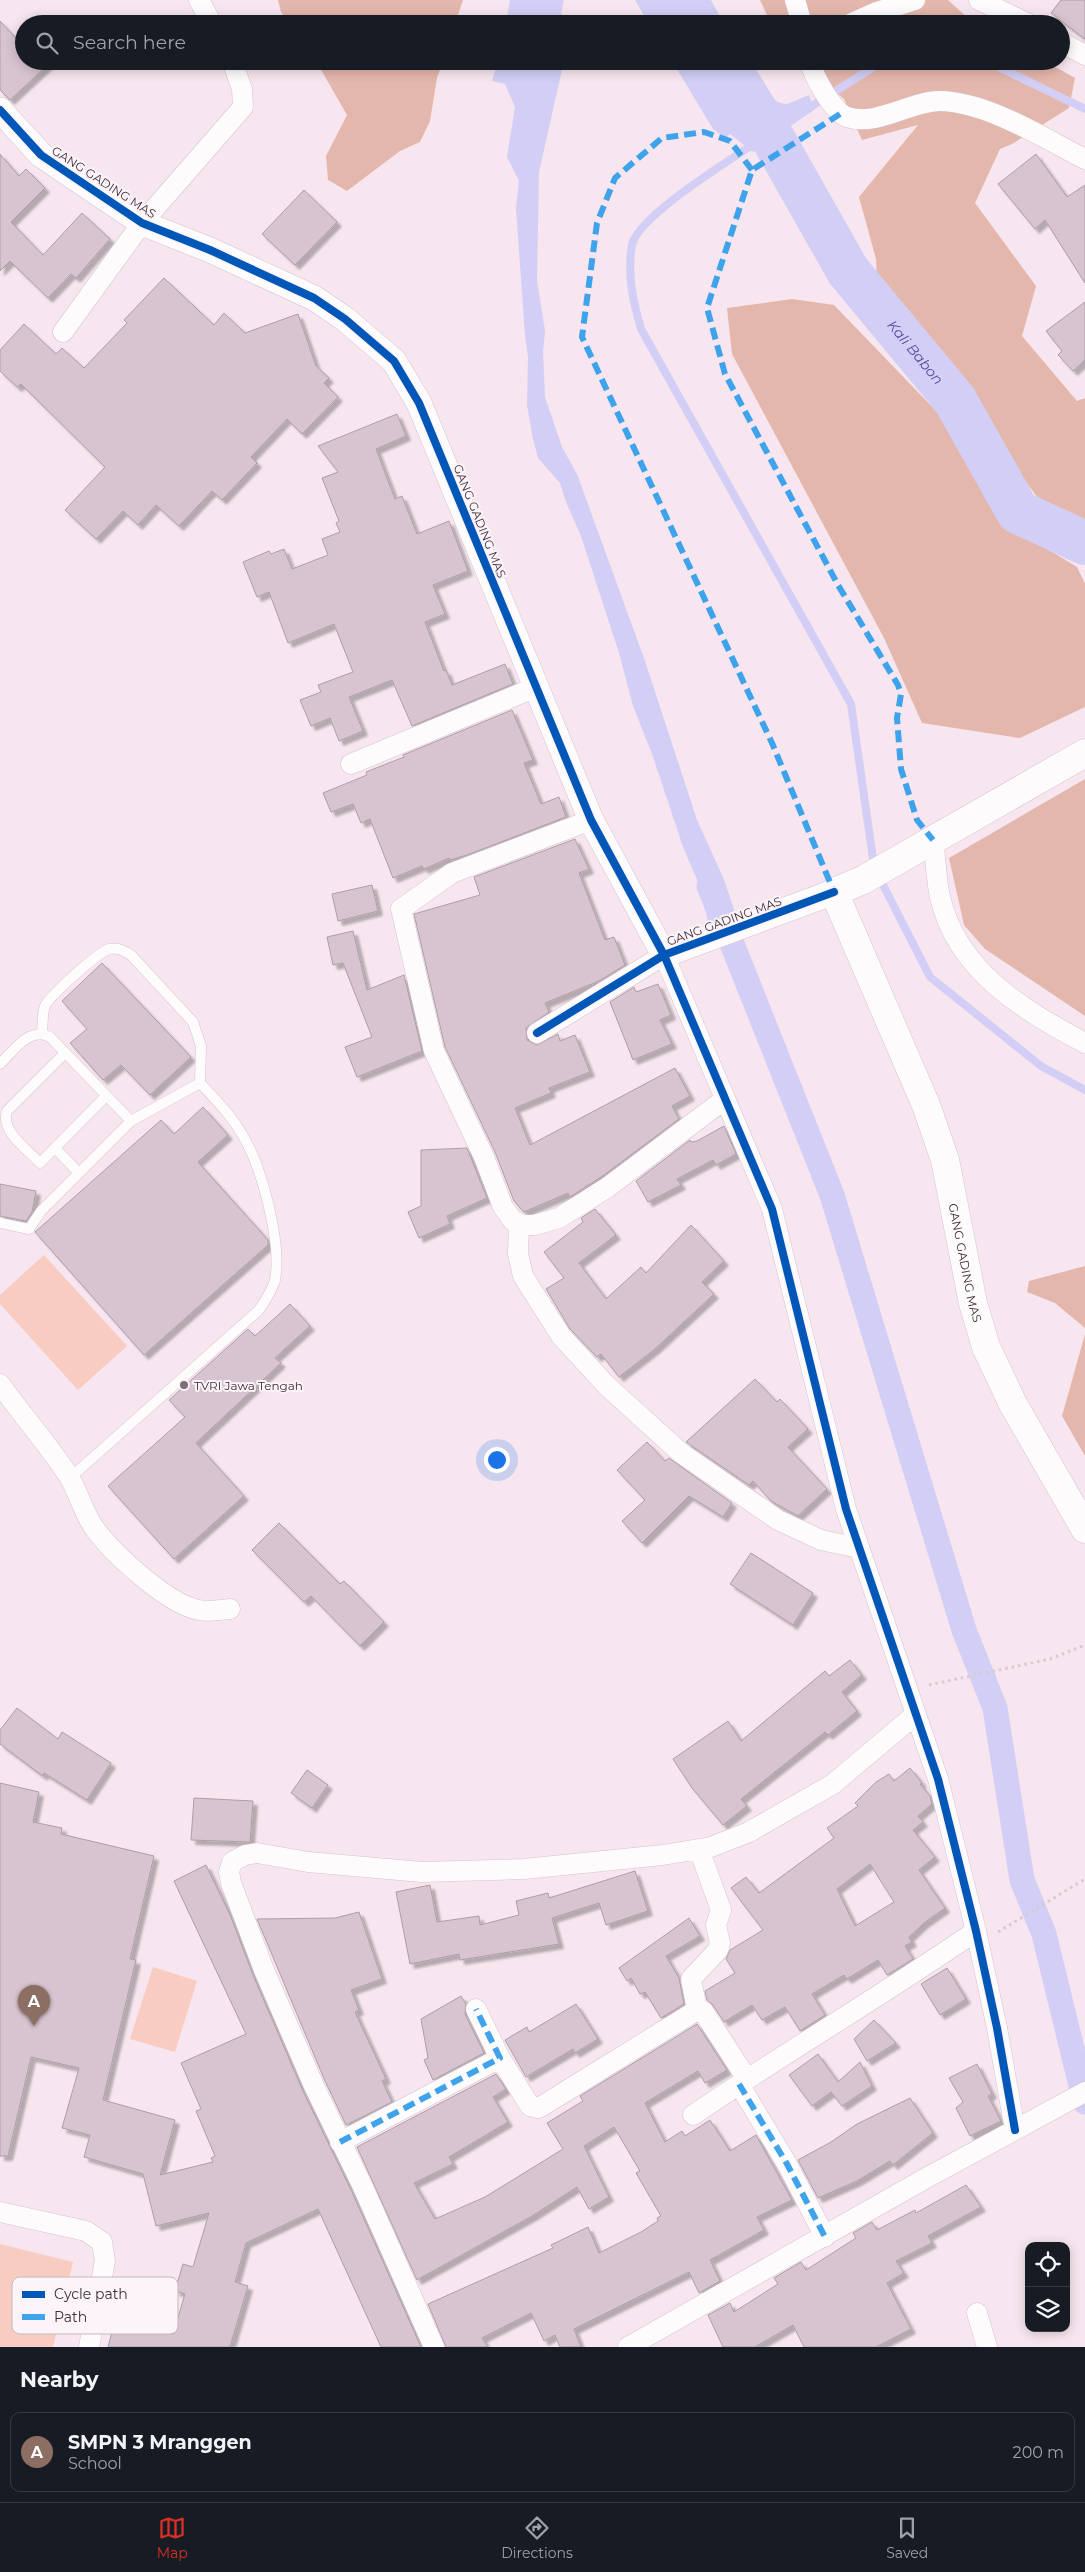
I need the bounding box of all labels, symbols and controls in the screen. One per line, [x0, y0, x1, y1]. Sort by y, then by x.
search box [15, 15, 1070, 70]
icon: search [33, 29, 61, 57]
text: Search here [73, 31, 186, 54]
street label: GANG GADING MAS [49, 143, 159, 221]
water label: Kali Babon [884, 316, 947, 388]
street label: GANG GADING MAS [450, 462, 510, 580]
street label: GANG GADING MAS [665, 893, 783, 949]
street label: GANG GADING MAS [946, 1202, 986, 1324]
place label: TVRI Jawa Tengah [194, 1378, 303, 1393]
marker: TVRI Jawa Tengah [178, 1379, 190, 1391]
your location [484, 1447, 510, 1473]
pin: A [18, 1985, 50, 2026]
map controls [1025, 2242, 1070, 2332]
button: locate [1025, 2242, 1070, 2287]
legend [12, 2277, 178, 2334]
text: Cycle path [54, 2285, 128, 2303]
button: layers [1025, 2287, 1070, 2332]
text: Path [54, 2308, 87, 2326]
text: Nearby [20, 2367, 99, 2392]
text: SMPN 3 Mranggen [68, 2431, 252, 2454]
text: A [31, 2443, 43, 2462]
text: 200 m [1013, 2443, 1064, 2462]
text: School [68, 2454, 122, 2473]
tab: Map [157, 2514, 188, 2562]
tab: Directions [501, 2514, 573, 2562]
tab: Saved [886, 2514, 928, 2562]

